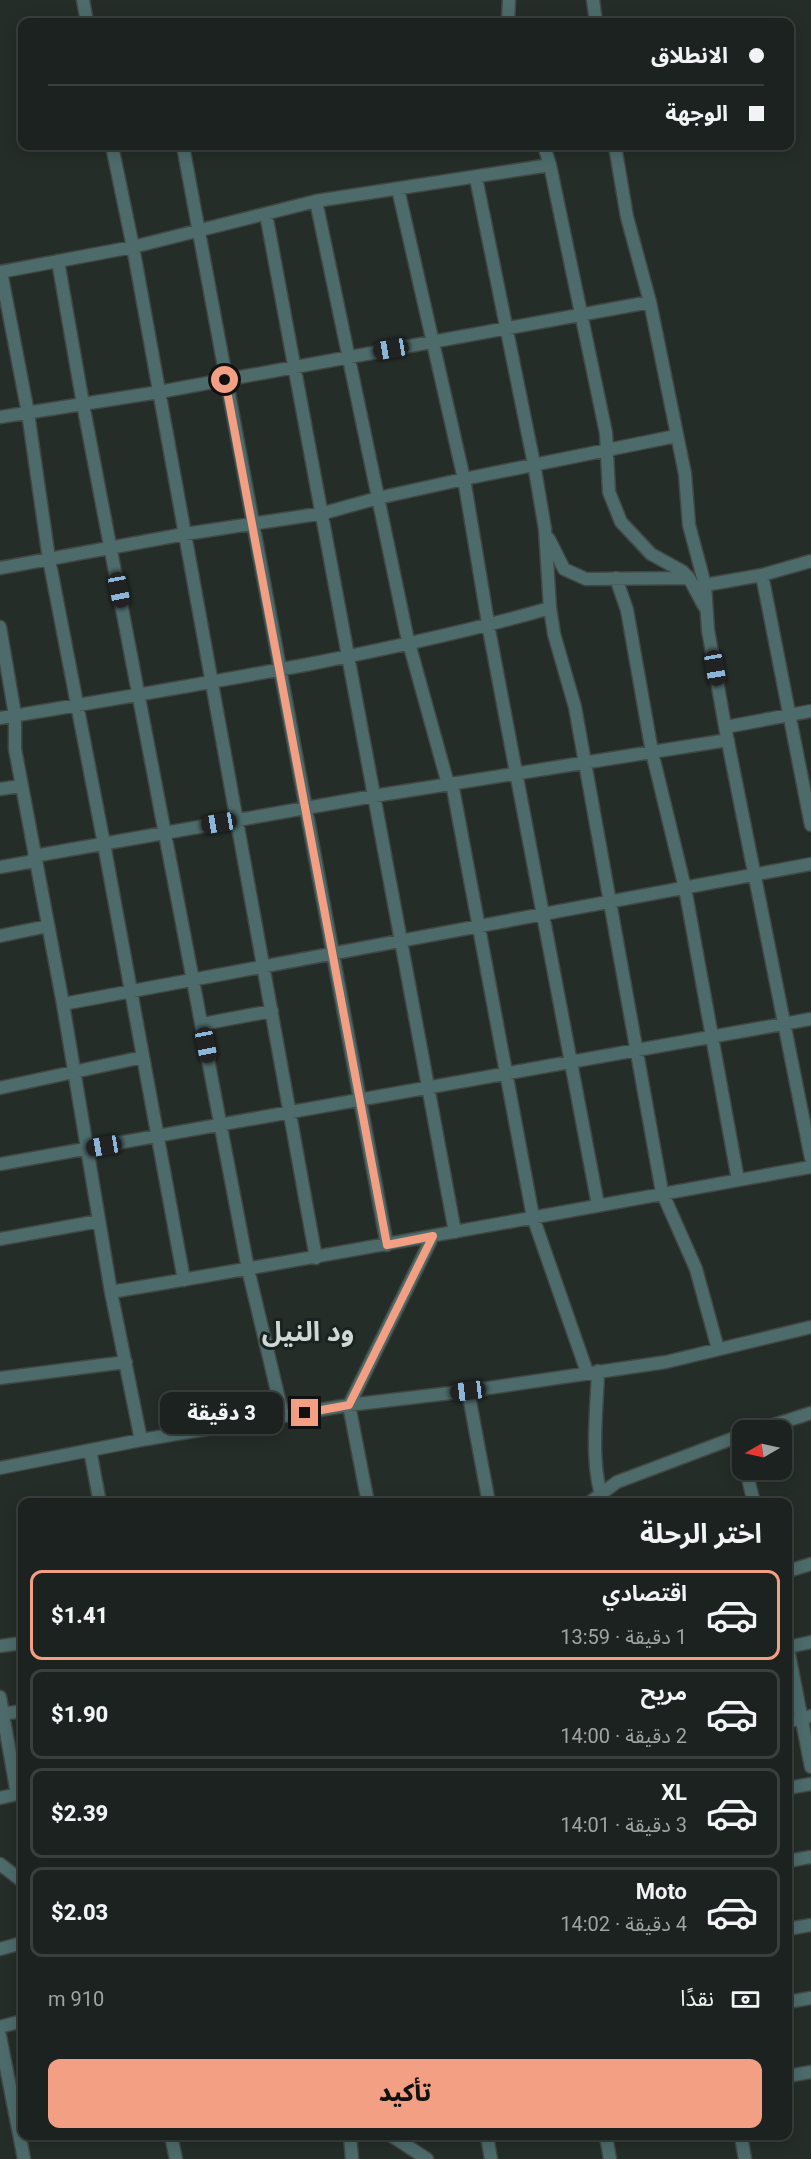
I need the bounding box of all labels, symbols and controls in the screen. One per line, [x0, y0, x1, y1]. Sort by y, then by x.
text: الانطلاق [651, 43, 728, 68]
text: الوجهة [665, 101, 728, 126]
car [372, 337, 410, 361]
route start [211, 366, 238, 393]
car [107, 571, 131, 609]
car [703, 649, 727, 687]
car [200, 811, 238, 835]
car [194, 1026, 218, 1064]
car [85, 1134, 123, 1158]
district label: ود النيل [262, 1316, 354, 1348]
car [449, 1380, 487, 1402]
callout: 3 دقيقة [161, 1392, 284, 1434]
route end [291, 1399, 318, 1426]
text: 3 دقيقة [187, 1401, 256, 1425]
north arrow [732, 1420, 792, 1480]
map controls [732, 1420, 792, 1480]
text: اختر الرحلة [640, 1518, 762, 1550]
text: اقتصادي [602, 1581, 687, 1606]
icon: car [705, 1588, 759, 1642]
text: $1.41 [51, 1603, 108, 1628]
text: 1 دقيقة · 13:59 [560, 1625, 687, 1649]
text: مريح [641, 1680, 687, 1705]
icon: car [705, 1687, 759, 1741]
text: $1.90 [51, 1702, 108, 1727]
text: 2 دقيقة · 14:00 [560, 1724, 687, 1748]
text: XL [661, 1780, 687, 1805]
icon: car [705, 1786, 759, 1840]
text: $2.39 [51, 1801, 108, 1826]
text: 3 دقيقة · 14:01 [560, 1813, 687, 1837]
text: Moto [636, 1879, 687, 1904]
icon: car [705, 1885, 759, 1939]
text: $2.03 [51, 1900, 108, 1925]
text: 4 دقيقة · 14:02 [560, 1912, 687, 1936]
icon: cash [729, 1983, 762, 2016]
text: نقدًا [680, 1986, 714, 2011]
text: 910 m [48, 1987, 104, 2011]
button: تأكيد [48, 2059, 762, 2128]

